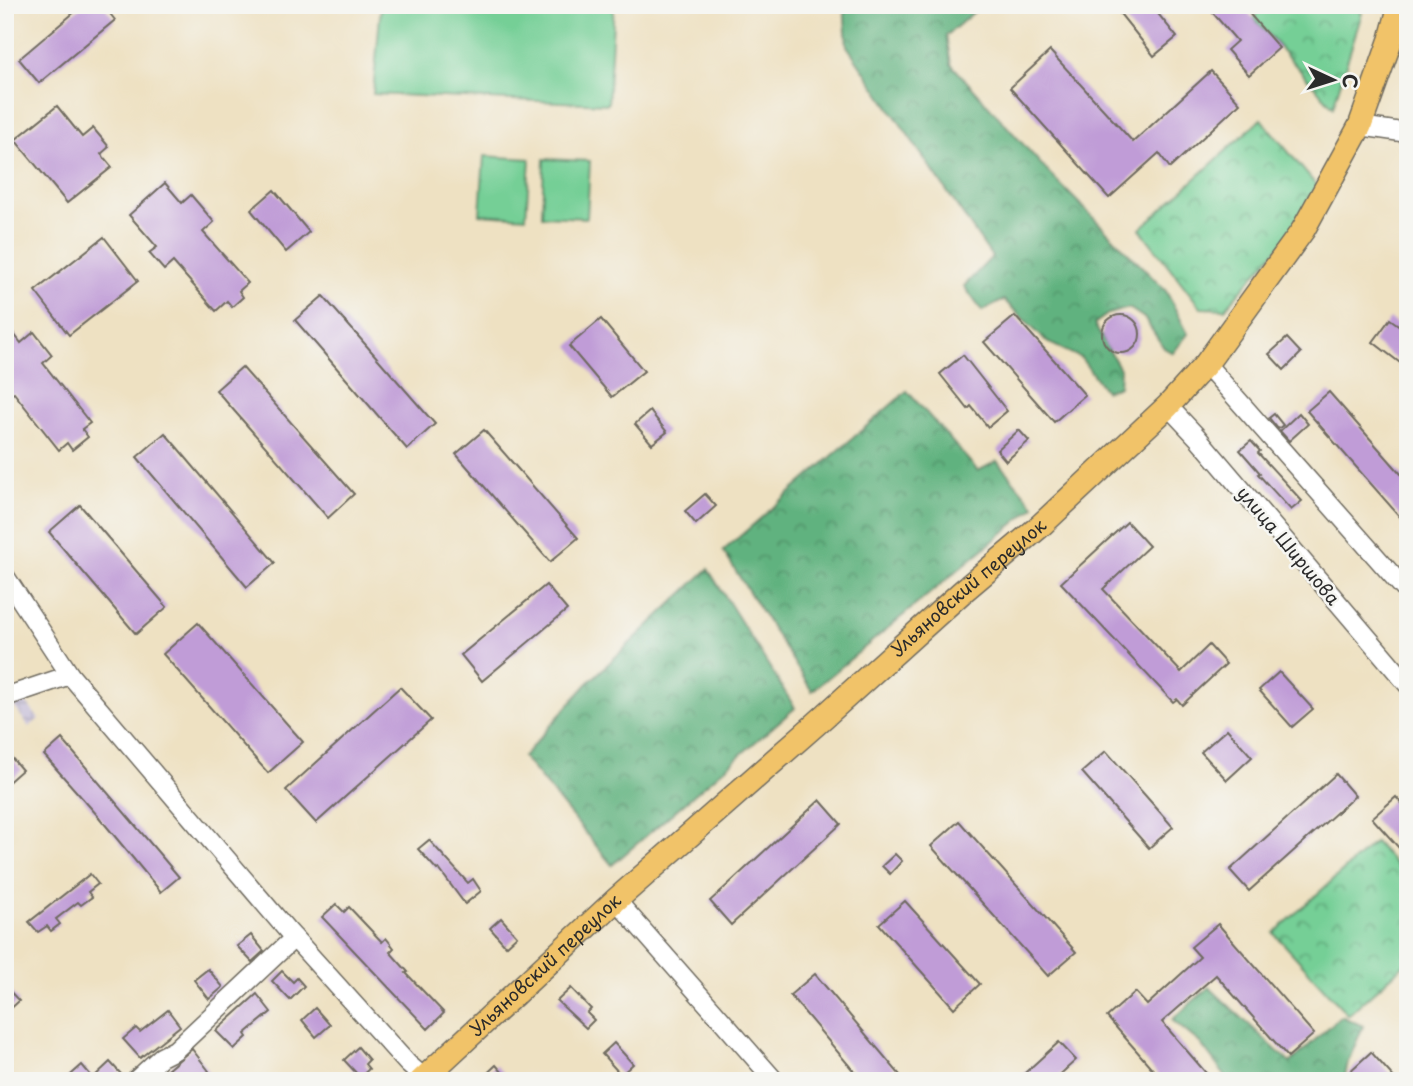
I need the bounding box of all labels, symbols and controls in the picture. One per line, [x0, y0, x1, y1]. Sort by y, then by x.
north arrow [1298, 46, 1368, 116]
text: С [1336, 73, 1365, 89]
street label: улица Ширшова [1231, 480, 1348, 611]
street label: Ульяновский переулок [884, 512, 1052, 662]
street label: Ульяновский переулок [463, 887, 627, 1042]

